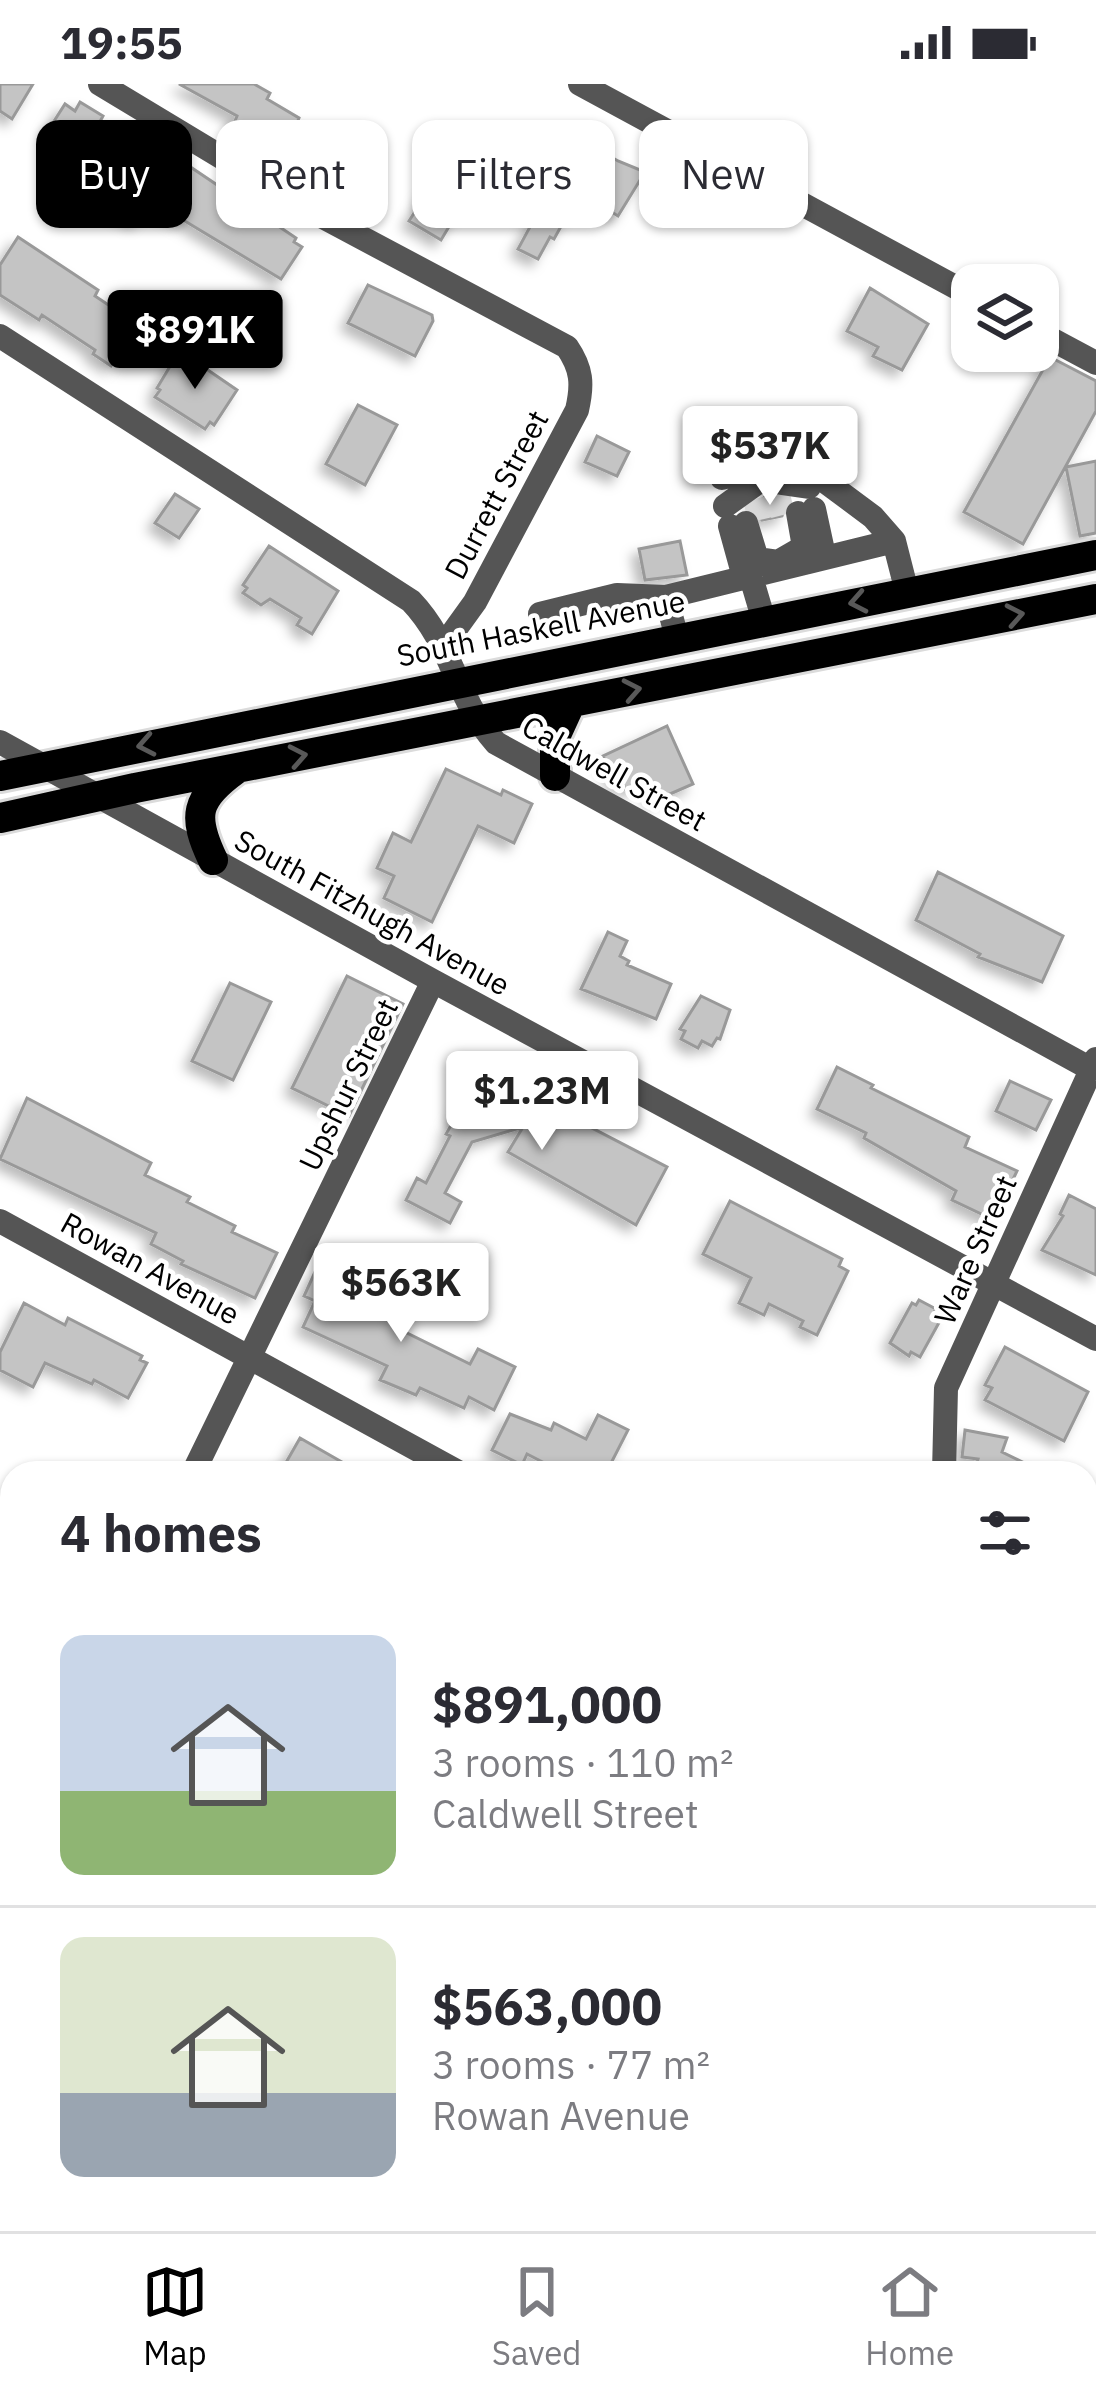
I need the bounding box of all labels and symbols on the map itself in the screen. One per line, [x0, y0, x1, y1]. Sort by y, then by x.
pin: $891K [111, 290, 279, 392]
street label: Durrett Street [435, 403, 556, 585]
pin: $537K [686, 406, 854, 508]
street label: South Haskell Avenue [393, 580, 688, 675]
one-way arrow [848, 588, 868, 614]
one-way arrow [1004, 603, 1024, 629]
one-way arrow [622, 678, 642, 704]
street label: Caldwell Street [516, 706, 714, 839]
one-way arrow [137, 731, 157, 757]
one-way arrow [287, 744, 307, 770]
street label: South Fitzhugh Avenue [228, 820, 517, 1004]
street label: Upshur Street [289, 992, 406, 1177]
pin: $1.23M [444, 1051, 640, 1153]
street label: Ware Street [924, 1169, 1025, 1330]
street label: Rowan Avenue [54, 1203, 247, 1333]
pin: $563K [317, 1243, 485, 1345]

